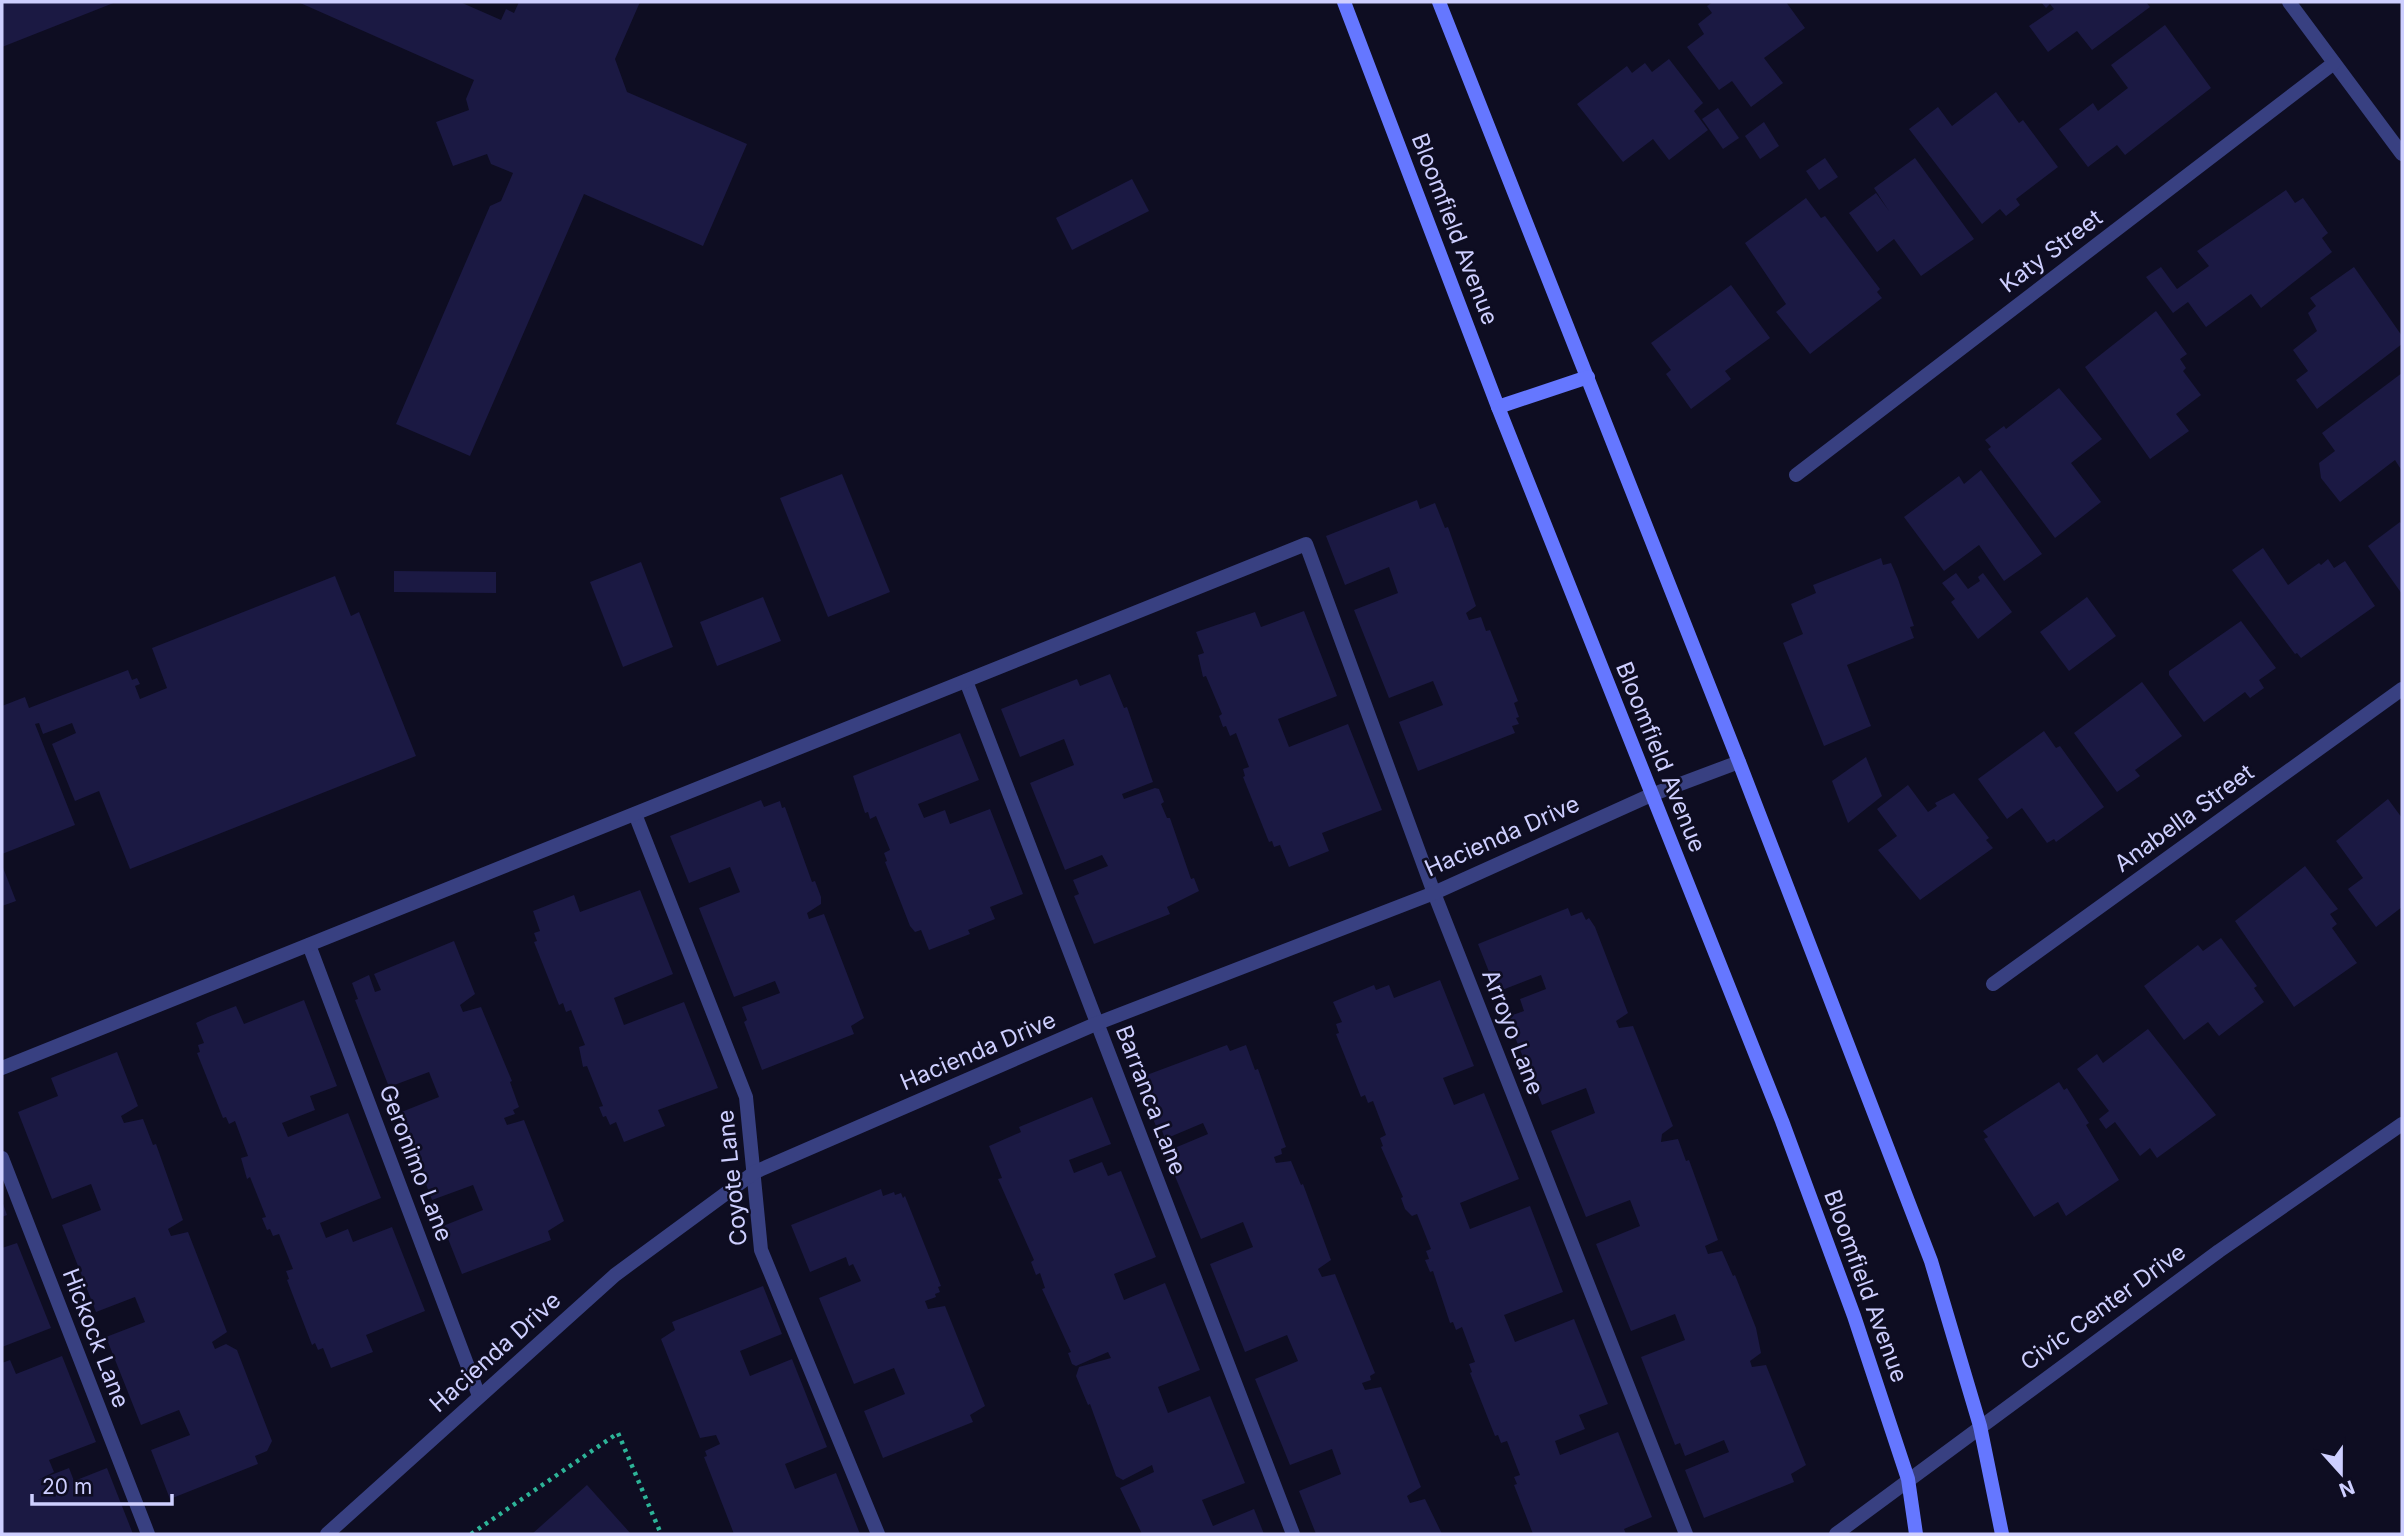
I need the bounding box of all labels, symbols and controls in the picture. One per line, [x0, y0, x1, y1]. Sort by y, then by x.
street label: Bloomfield Avenue [1406, 129, 1504, 329]
street label: Katy Street [1994, 203, 2108, 298]
street label: Bloomfield Avenue [1610, 658, 1712, 856]
street label: Anabella Street [2109, 758, 2259, 878]
street label: Hacienda Drive [1420, 789, 1584, 883]
street label: Arroyo Lane [1476, 965, 1550, 1099]
street label: Hacienda Drive [896, 1006, 1060, 1096]
street label: Barranca Lane [1110, 1021, 1192, 1179]
street label: Geronimo Lane [373, 1081, 459, 1245]
street label: Coyote Lane [711, 1109, 753, 1247]
street label: Bloomfield Avenue [1818, 1186, 1914, 1386]
street label: Civic Center Drive [2015, 1238, 2191, 1376]
street label: Hickock Lane [57, 1264, 135, 1412]
street label: Hacienda Drive [424, 1286, 566, 1418]
north arrow [2306, 1438, 2376, 1508]
scale bar [32, 1462, 172, 1506]
text: 20 m [42, 1474, 92, 1499]
text: N [2336, 1475, 2358, 1502]

